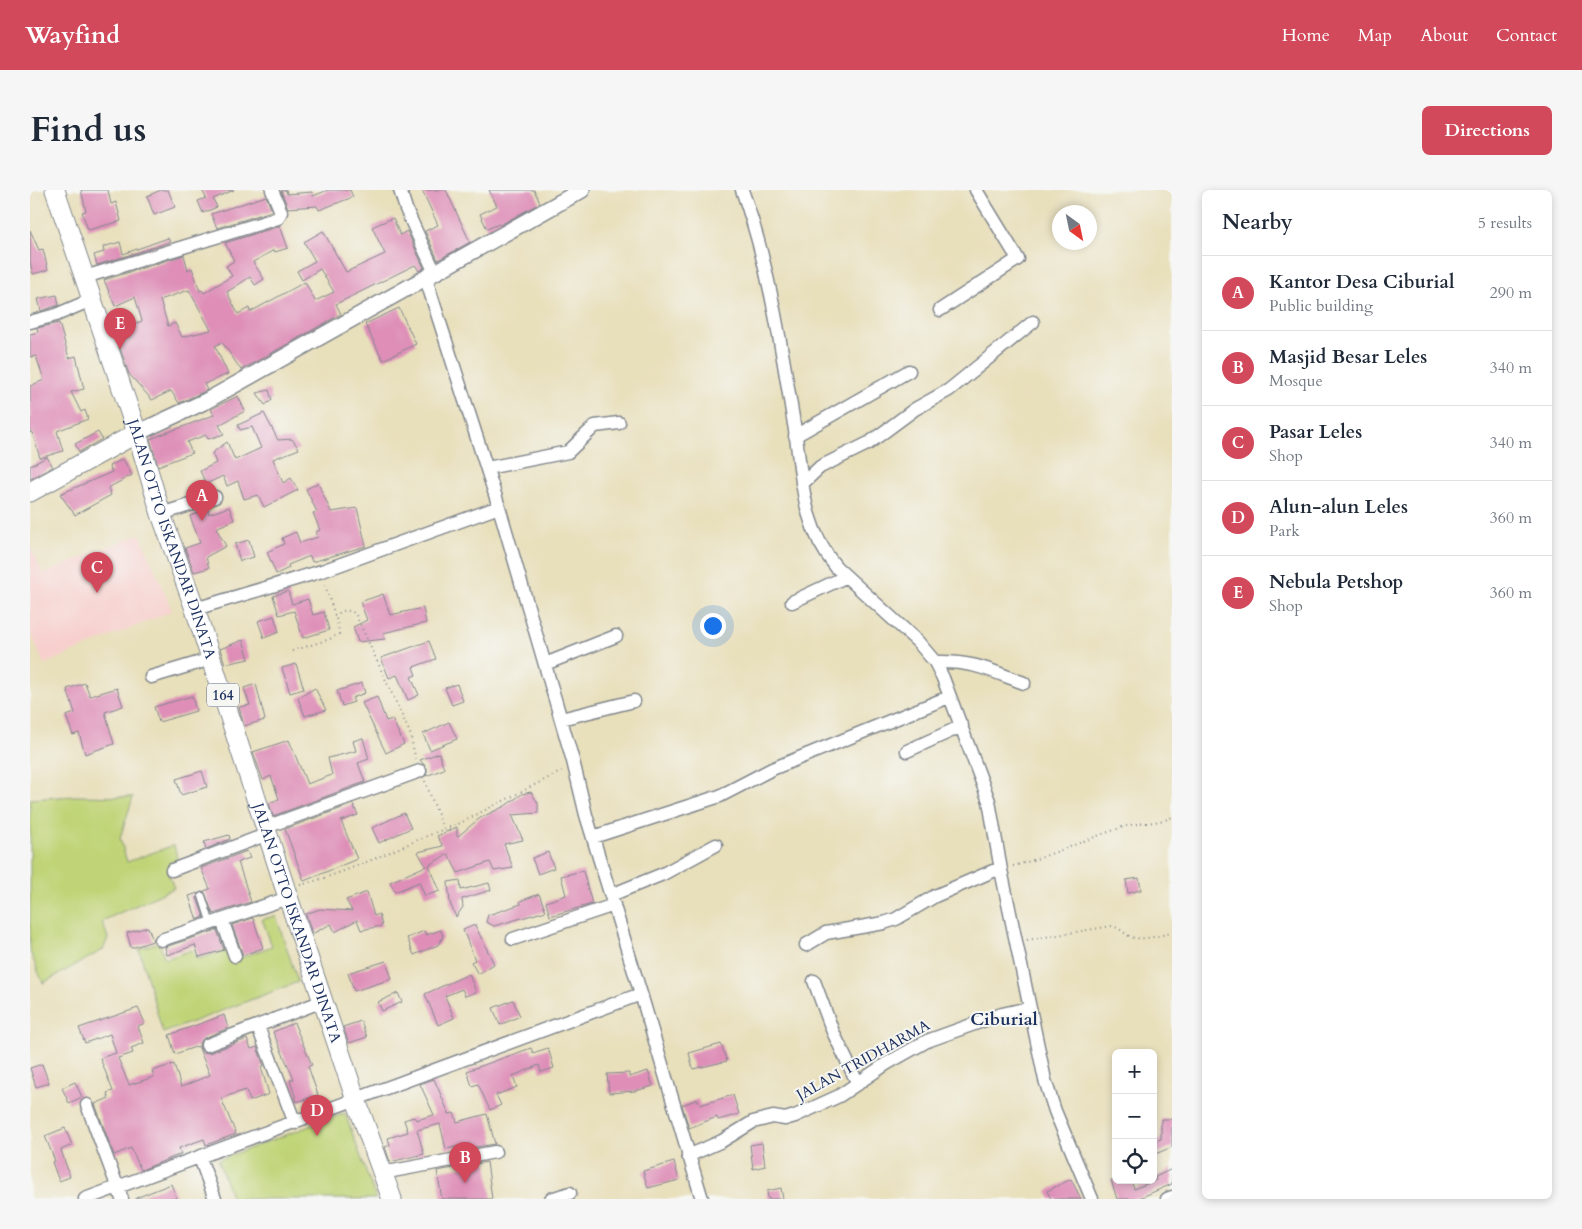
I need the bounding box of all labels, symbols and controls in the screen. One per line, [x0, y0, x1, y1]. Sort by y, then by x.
text: Wayfind [25, 19, 120, 52]
text: Home [1282, 23, 1330, 48]
text: Map [1358, 23, 1392, 48]
text: About [1420, 23, 1468, 48]
text: Contact [1496, 23, 1557, 48]
text: Find us [30, 106, 146, 154]
button: Directions [1422, 106, 1552, 155]
north arrow [1052, 205, 1097, 250]
text: Nearby [1222, 208, 1293, 237]
text: 5 results [1478, 212, 1532, 234]
text: Kantor Desa Ciburial [1269, 269, 1454, 295]
text: A [1232, 282, 1244, 304]
text: 290 m [1490, 282, 1532, 304]
text: Public building [1269, 295, 1373, 317]
pin: E [104, 308, 136, 349]
text: Masjid Besar Leles [1269, 344, 1427, 370]
text: B [1232, 357, 1244, 379]
text: 340 m [1490, 357, 1532, 379]
text: Mosque [1269, 370, 1323, 392]
street label: JALAN OTTO ISKANDAR DINATA [124, 416, 218, 660]
text: Pasar Leles [1269, 419, 1362, 445]
text: C [1232, 432, 1244, 454]
text: 340 m [1490, 432, 1532, 454]
text: Shop [1269, 445, 1303, 467]
pin: A [186, 480, 218, 521]
text: Alun-alun Leles [1269, 494, 1408, 520]
text: D [1231, 507, 1245, 529]
text: 360 m [1490, 507, 1532, 529]
text: Park [1269, 520, 1300, 542]
pin: C [81, 552, 113, 593]
text: Nebula Petshop [1269, 569, 1403, 595]
text: E [1233, 582, 1243, 604]
text: 360 m [1490, 582, 1532, 604]
text: Shop [1269, 595, 1303, 617]
your location [700, 613, 726, 639]
road number: 164 [207, 684, 239, 706]
street label: JALAN OTTO ISKANDAR DINATA [248, 799, 346, 1046]
district label: Ciburial [970, 1007, 1038, 1032]
street label: JALAN TRIDHARMA [791, 1015, 933, 1106]
map controls [1112, 1049, 1157, 1184]
button: + [1112, 1049, 1157, 1094]
button: − [1112, 1094, 1157, 1139]
pin: D [301, 1095, 333, 1136]
button: locate [1112, 1139, 1157, 1184]
pin: B [449, 1142, 481, 1183]

